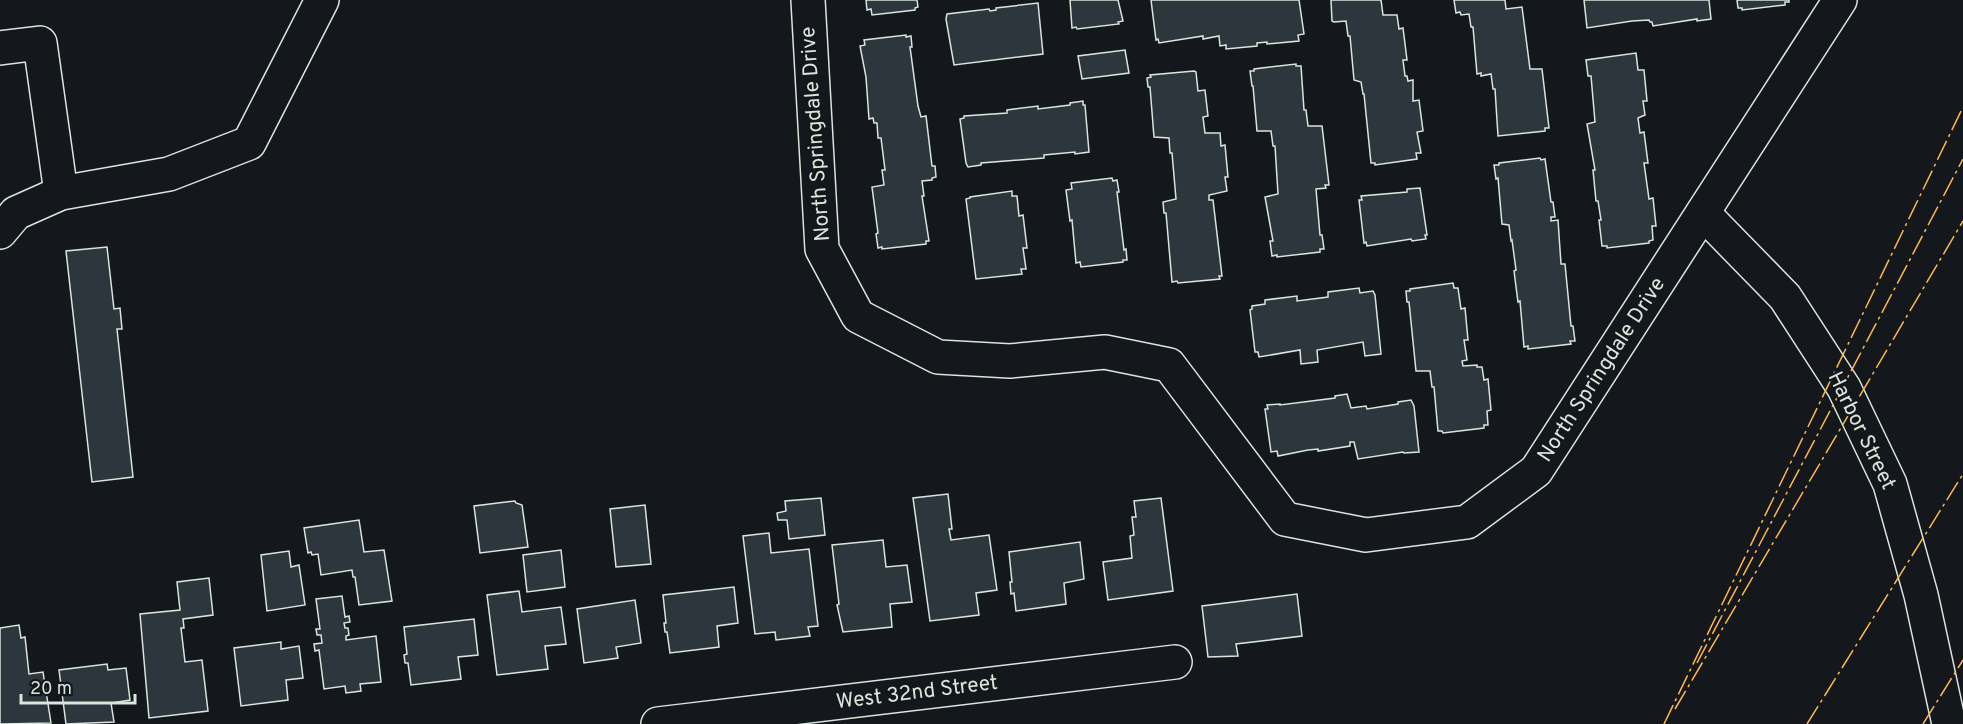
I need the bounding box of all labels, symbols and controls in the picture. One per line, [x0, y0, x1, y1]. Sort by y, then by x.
street label: North Springdale Drive [795, 26, 837, 242]
street label: North Springdale Drive [1532, 272, 1672, 468]
street label: Harbor Street [1821, 368, 1901, 494]
scale bar [21, 667, 135, 705]
street label: West 32nd Street [835, 670, 999, 716]
text: 20 m [30, 678, 72, 701]

